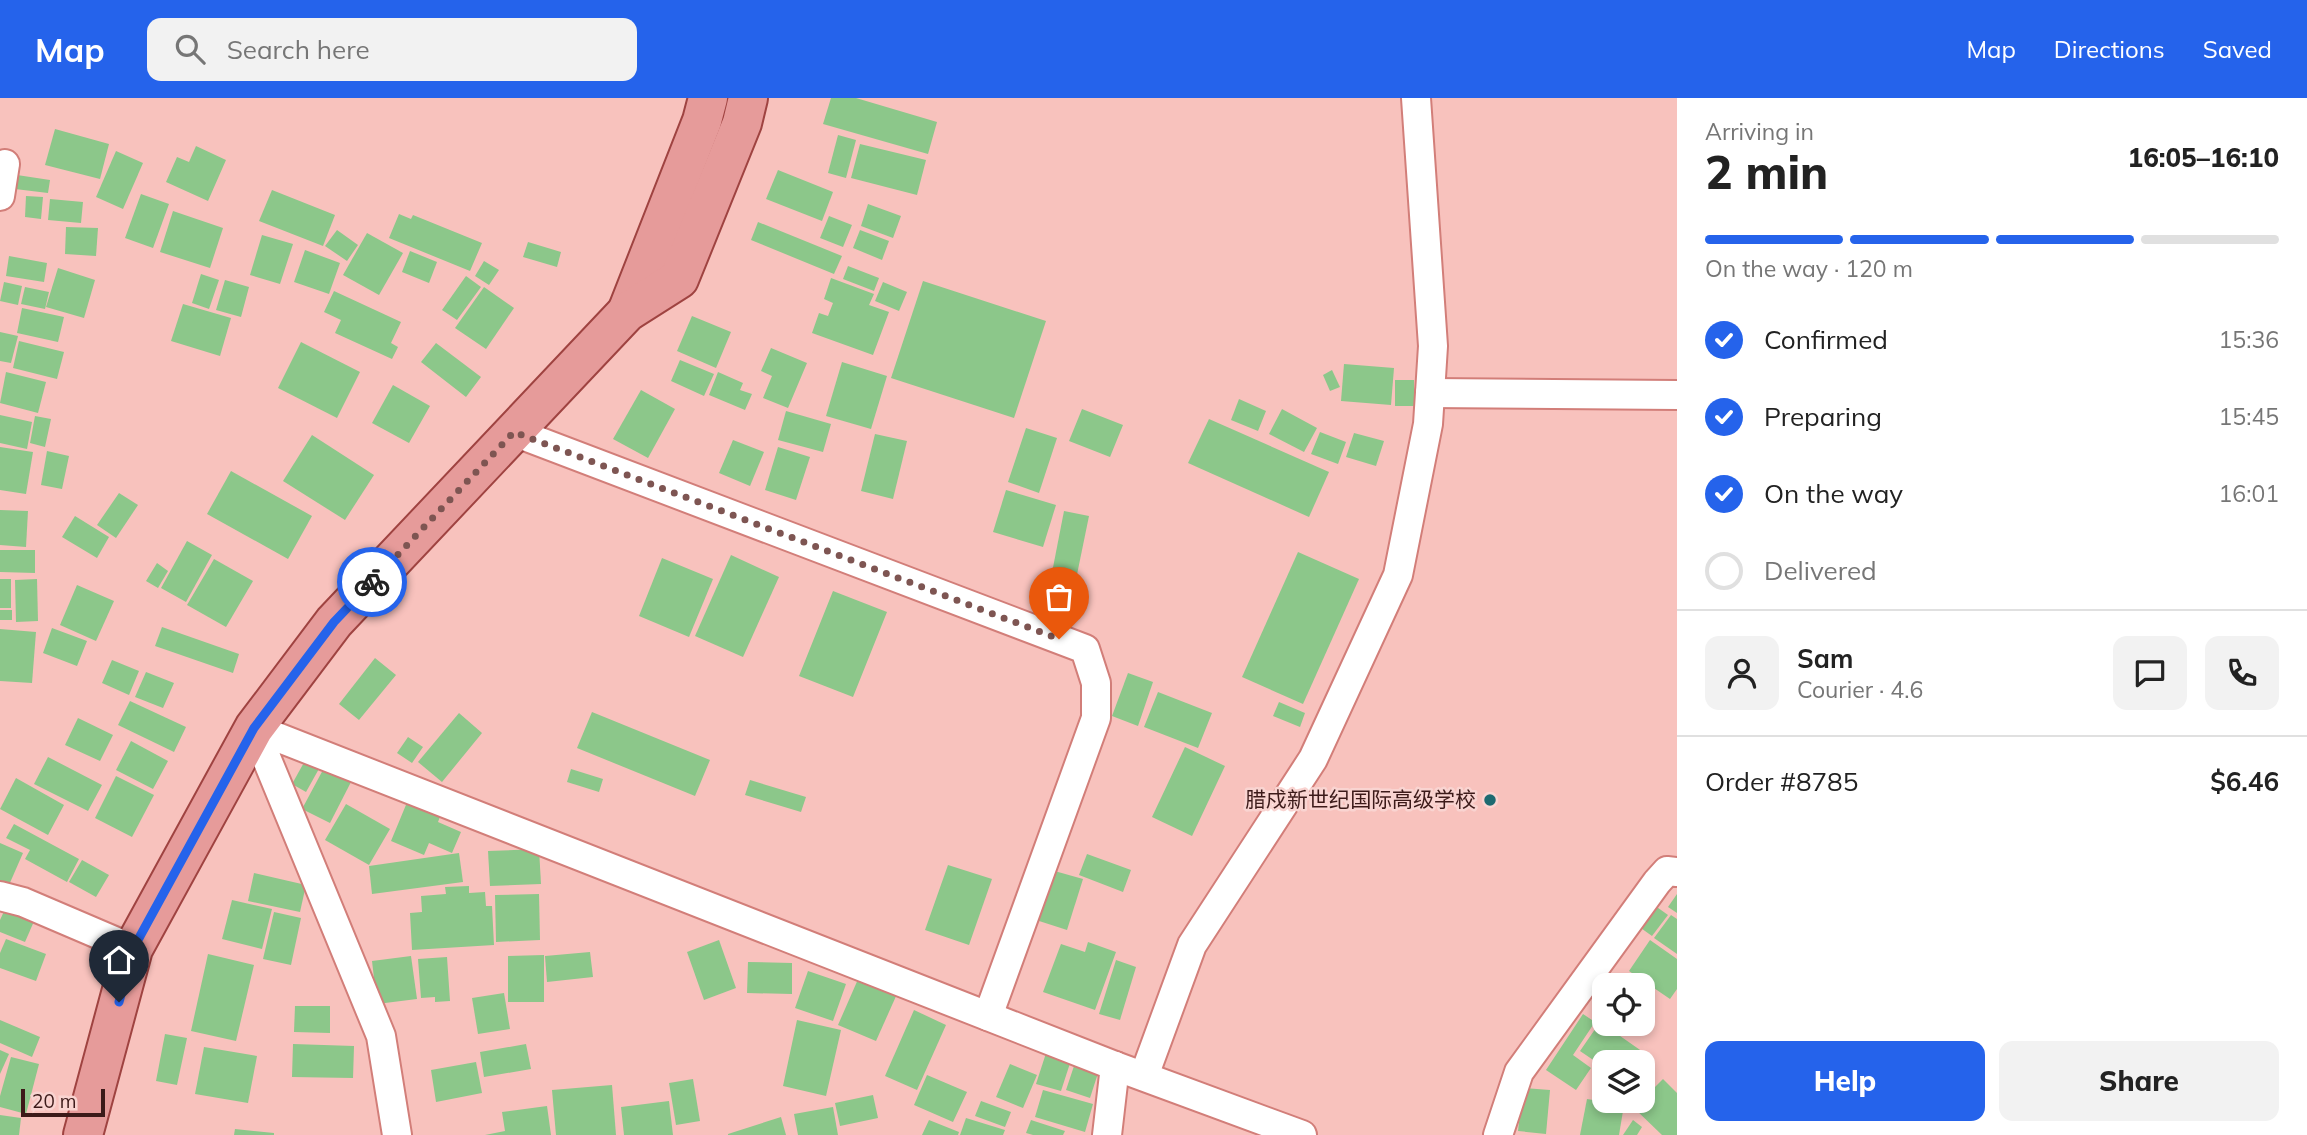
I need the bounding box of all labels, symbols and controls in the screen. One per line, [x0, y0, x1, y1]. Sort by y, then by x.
search box [147, 18, 637, 81]
text: Map [35, 29, 105, 70]
icon: search [171, 30, 209, 68]
text: Search here [227, 33, 370, 66]
text: Map [1966, 34, 2016, 64]
text: Directions [2054, 34, 2165, 64]
text: Saved [2203, 34, 2272, 64]
text: Arriving in [1705, 117, 1814, 146]
text: 16:05–16:10 [2128, 141, 2279, 174]
text: 2 min [1705, 143, 1828, 201]
text: On the way · 120 m [1705, 254, 1913, 283]
icon: check [1705, 321, 1743, 359]
text: Confirmed [1764, 323, 1888, 356]
text: 15:36 [2219, 325, 2279, 354]
icon: check [1705, 398, 1743, 436]
text: Preparing [1764, 400, 1882, 433]
text: 15:45 [2219, 402, 2279, 431]
icon: check [1705, 475, 1743, 513]
text: On the way [1764, 477, 1903, 510]
text: 16:01 [2219, 479, 2279, 508]
courier [337, 547, 407, 617]
text: Delivered [1764, 554, 1877, 587]
icon: bike [353, 563, 391, 601]
pin [1029, 567, 1089, 639]
icon: bag [1040, 578, 1078, 616]
button: person [1705, 636, 1779, 710]
button: chat [2113, 636, 2187, 710]
button: phone [2205, 636, 2279, 710]
text: Sam [1797, 642, 1853, 675]
text: Courier · 4.6 [1797, 675, 1923, 704]
text: Order #8785 [1705, 765, 1858, 798]
text: $6.46 [2210, 765, 2279, 798]
place label: 腊戍新世纪国际高级学校 [1245, 786, 1476, 812]
marker: 腊戍新世纪国际高级学校 [1482, 792, 1498, 808]
pin [89, 930, 149, 1002]
icon: home [100, 941, 138, 979]
map controls [1592, 973, 1655, 1113]
button: locate [1592, 973, 1655, 1036]
button: Help [1705, 1041, 1985, 1121]
button: Share [1999, 1041, 2279, 1121]
button: layers [1592, 1050, 1655, 1113]
scale bar [21, 1086, 105, 1118]
text: 20 m [32, 1089, 76, 1113]

